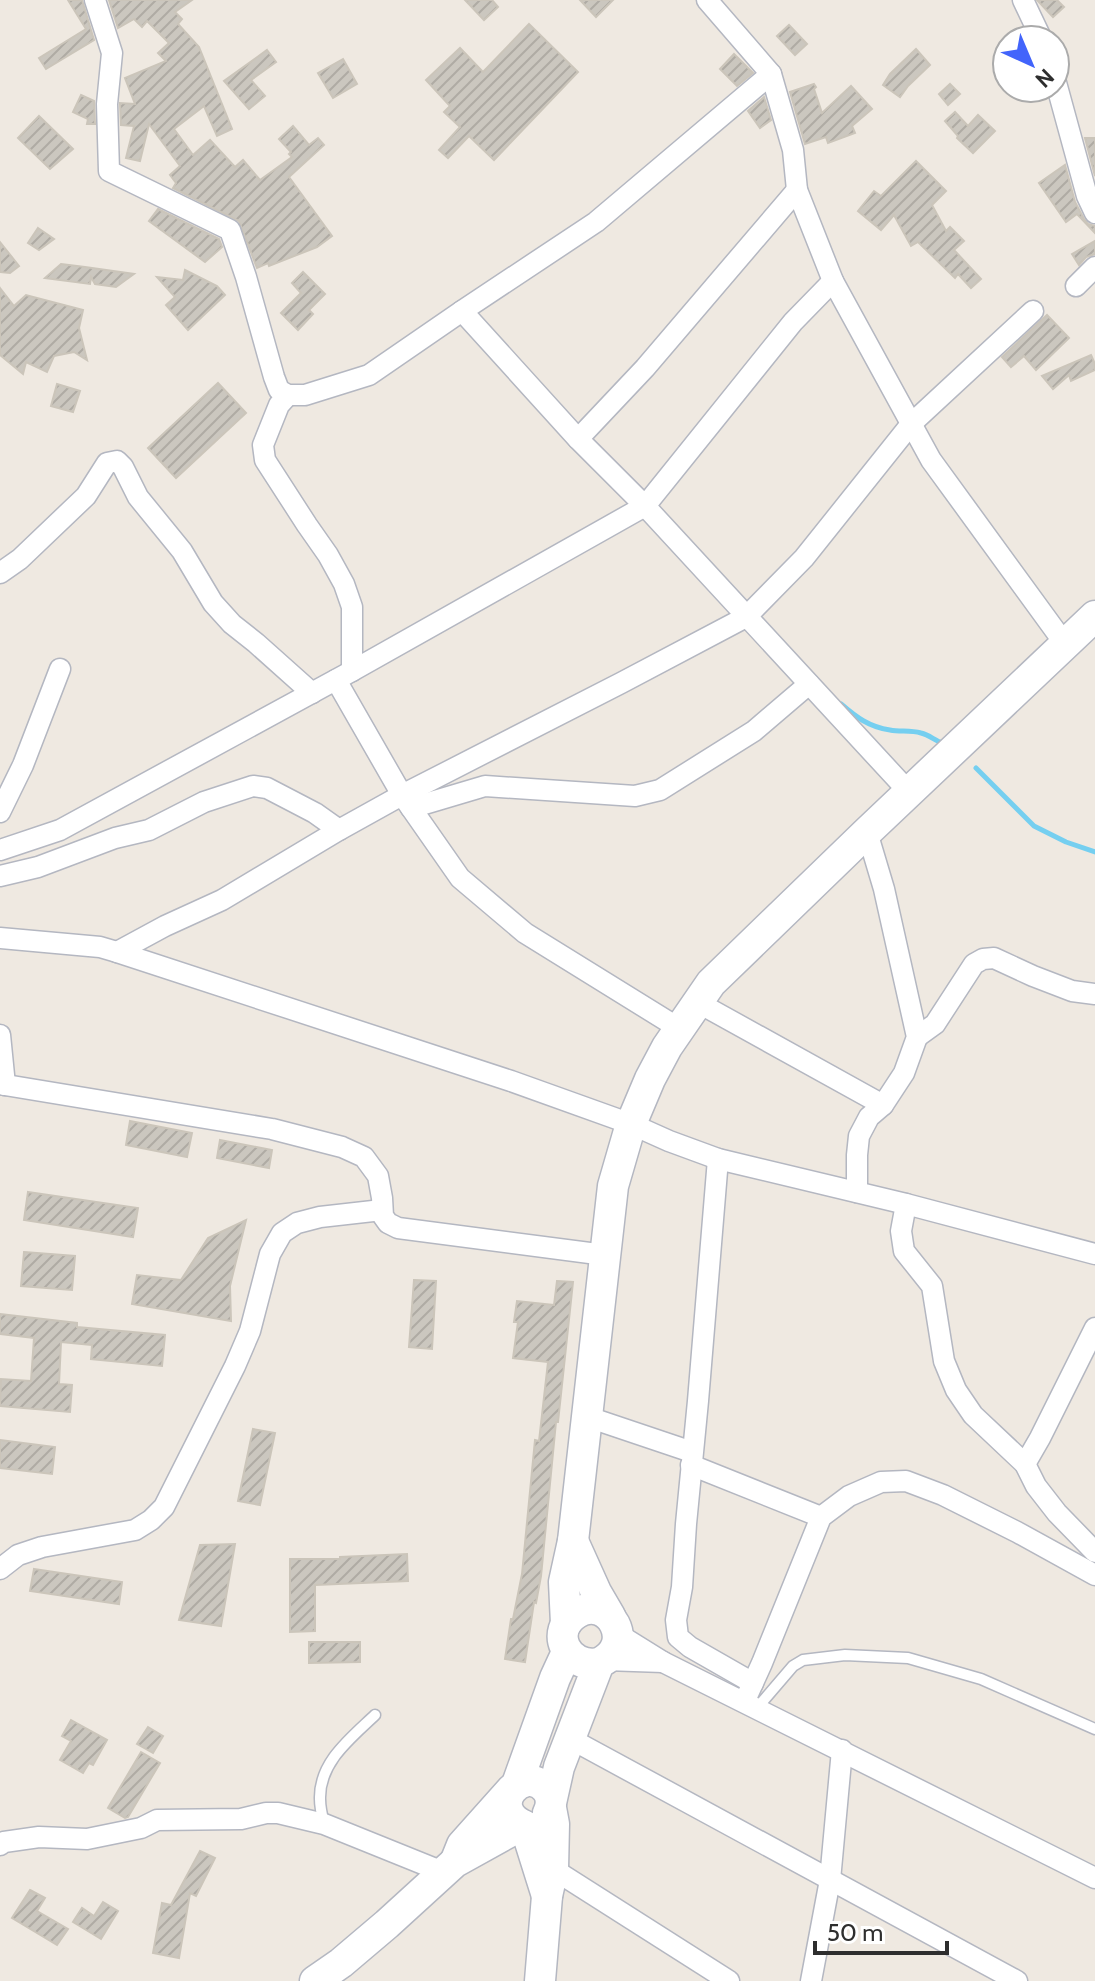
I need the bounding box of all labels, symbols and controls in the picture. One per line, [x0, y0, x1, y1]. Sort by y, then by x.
north arrow [991, 24, 1071, 104]
text: N [1030, 63, 1060, 93]
scale bar [815, 1905, 947, 1955]
text: 50 m [827, 1918, 883, 1947]

